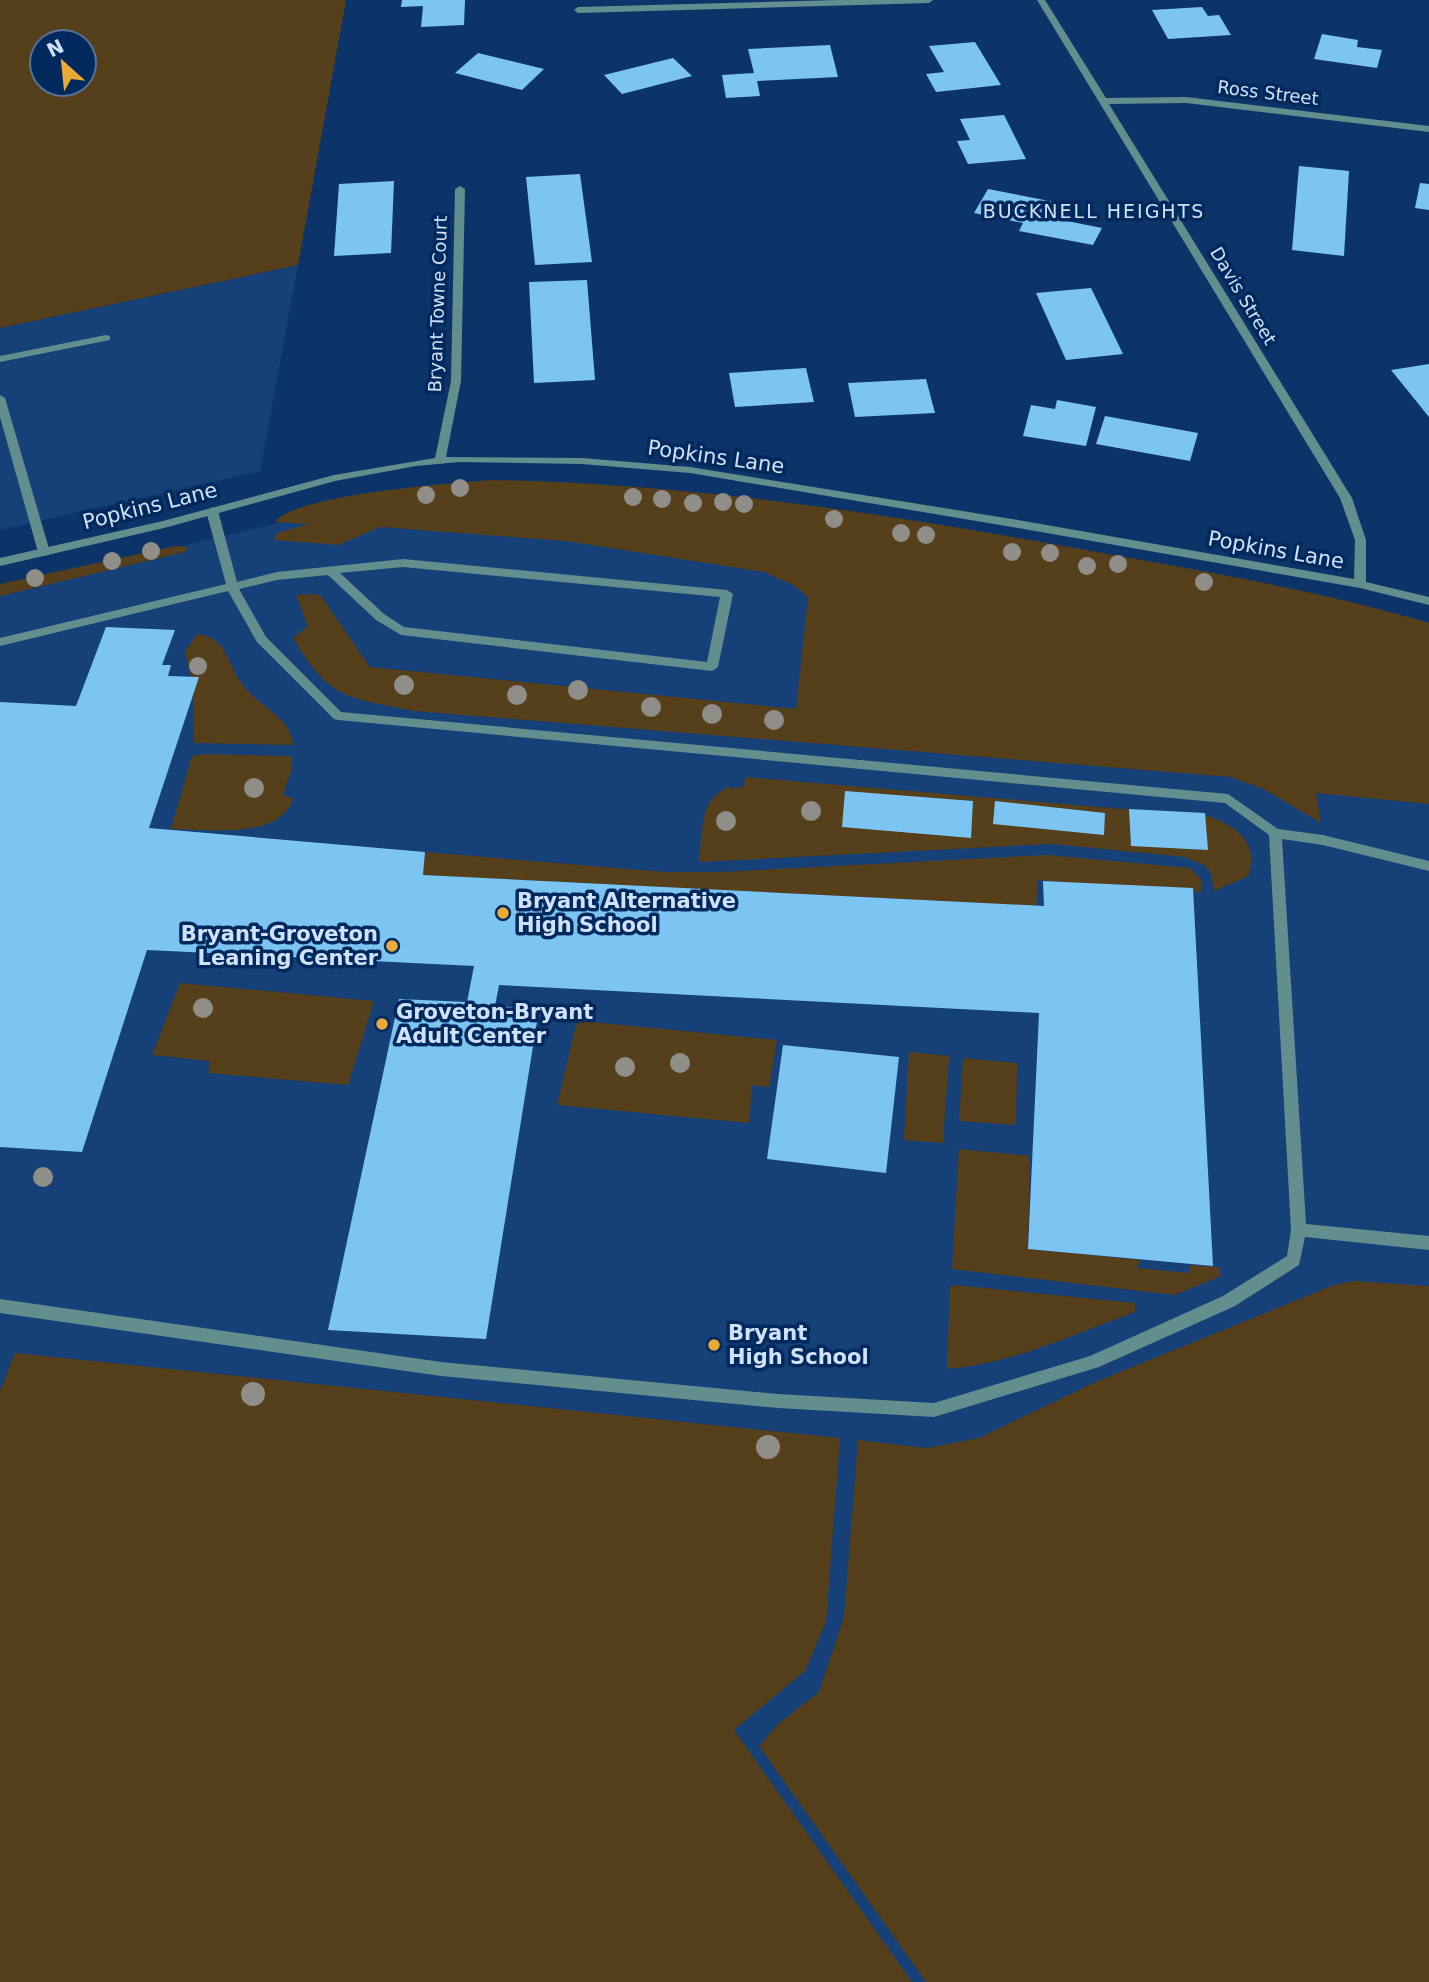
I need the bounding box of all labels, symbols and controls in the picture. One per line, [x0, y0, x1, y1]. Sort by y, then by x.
north arrow [28, 28, 98, 98]
text: N [43, 34, 67, 61]
street label: Ross Street [1216, 76, 1320, 109]
district label: BUCKNELL HEIGHTS [983, 200, 1205, 222]
street label: Bryant Towne Court [424, 215, 451, 393]
street label: Davis Street [1206, 243, 1281, 348]
street label: Popkins Lane [646, 436, 786, 478]
street label: Popkins Lane [80, 478, 220, 534]
street label: Popkins Lane [1206, 526, 1346, 574]
place label: Bryant Alternative High School [517, 889, 736, 937]
marker: Bryant Alternative High School [495, 905, 511, 921]
place label: Bryant-Groveton Leaning Center [181, 922, 379, 970]
marker: Bryant-Groveton Leaning Center [384, 938, 400, 954]
place label: Groveton-Bryant Adult Center [396, 1000, 593, 1048]
marker: Groveton-Bryant Adult Center [374, 1016, 390, 1032]
place label: Bryant High School [728, 1321, 869, 1369]
marker: Bryant High School [706, 1337, 722, 1353]

